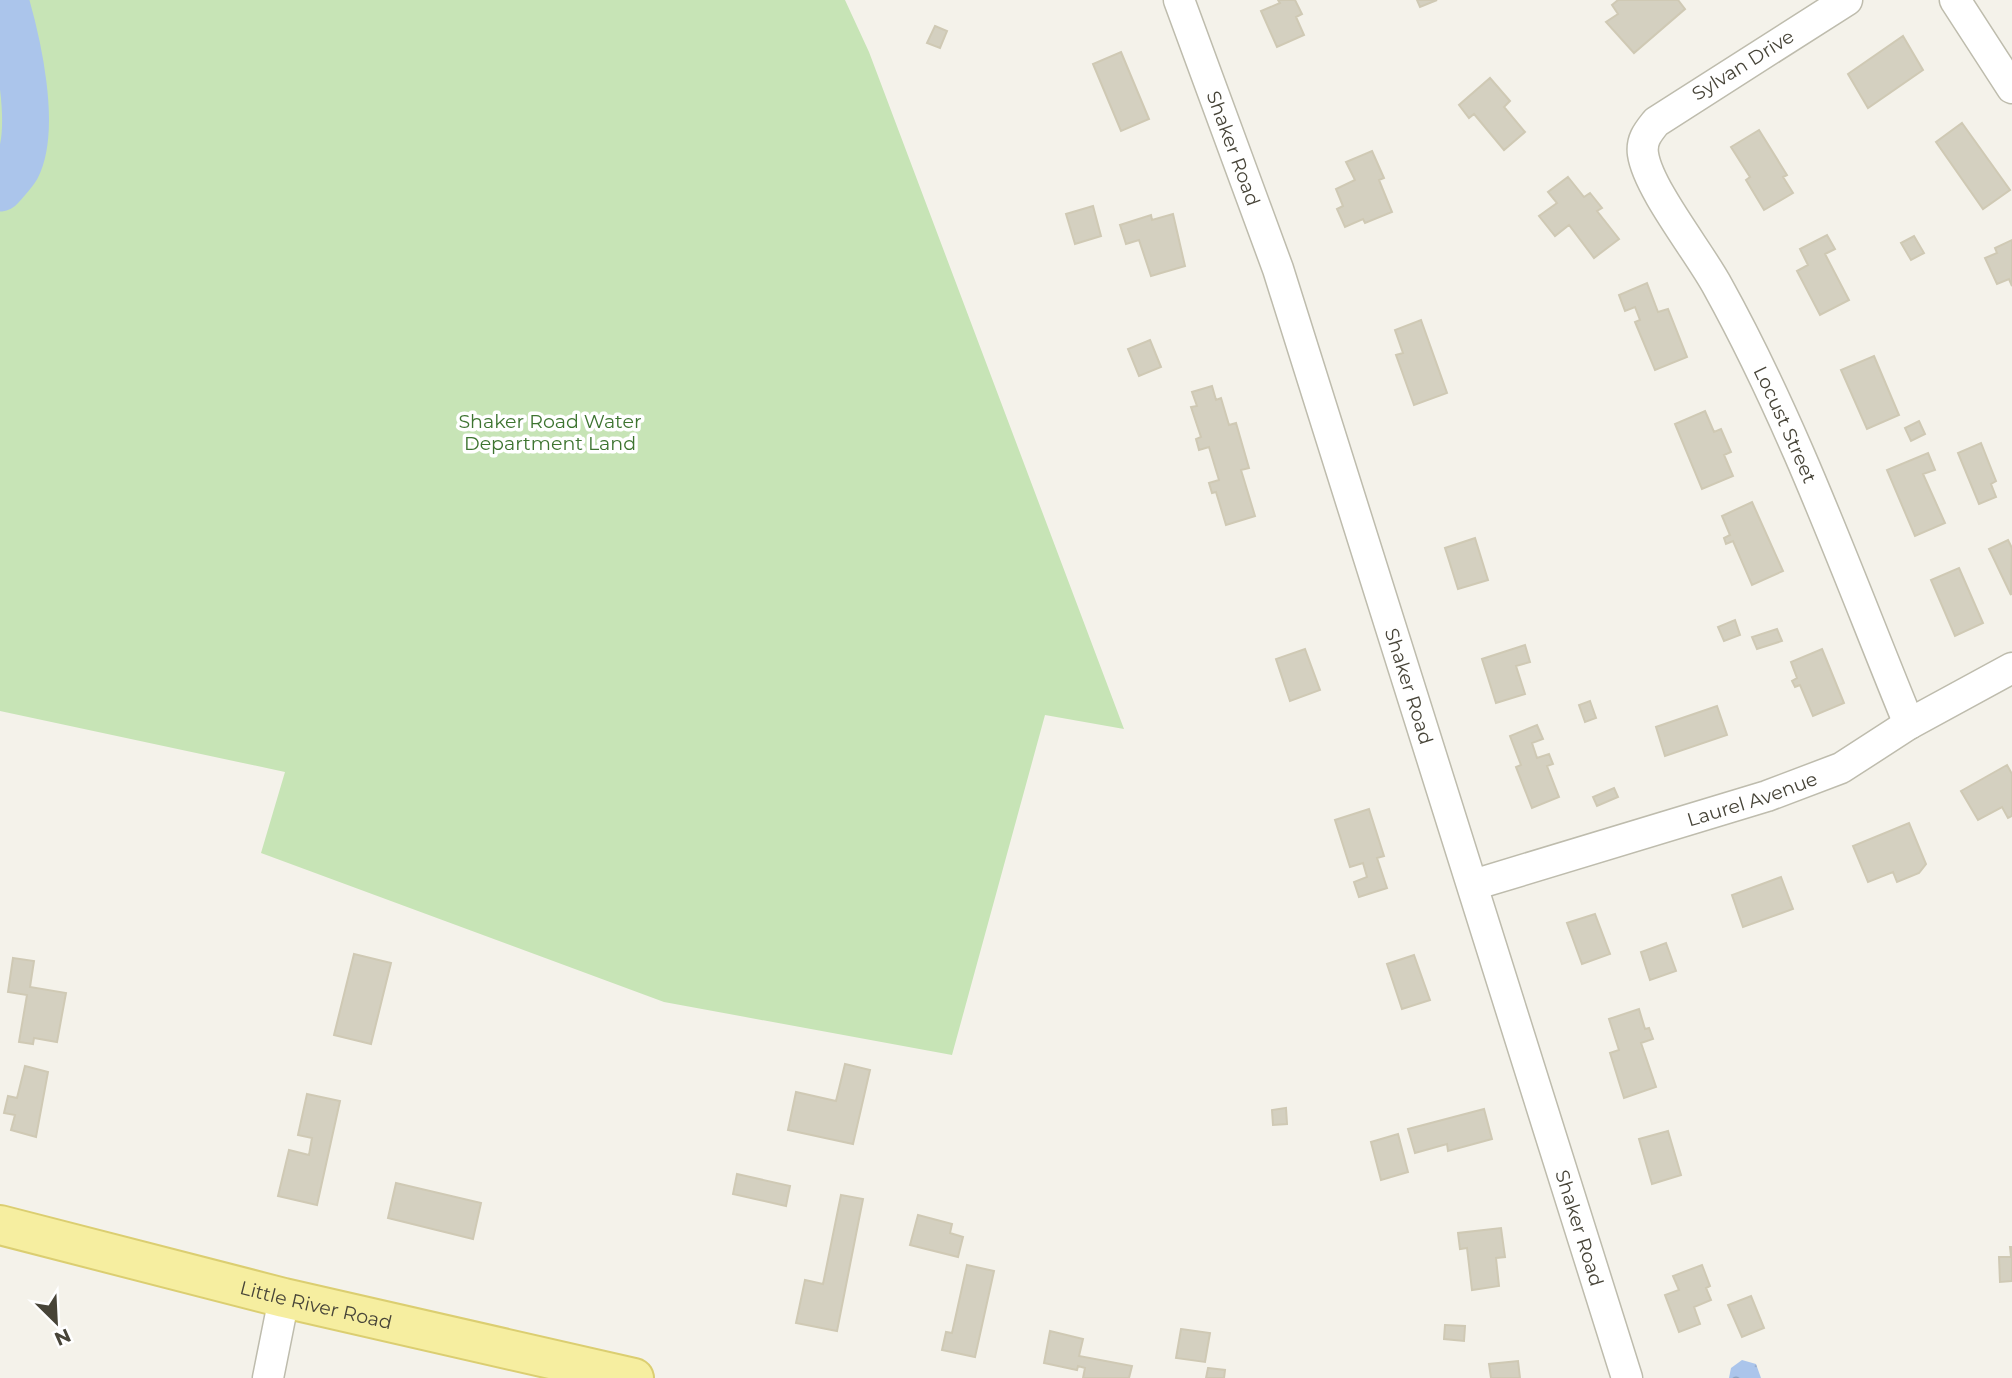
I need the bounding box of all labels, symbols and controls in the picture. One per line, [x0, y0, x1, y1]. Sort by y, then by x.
street label: Sylvan Drive [1688, 25, 1798, 105]
street label: Shaker Road [1202, 88, 1265, 209]
street label: Locust Street [1749, 362, 1822, 487]
park label: Shaker Road Water Department Land [458, 410, 642, 455]
street label: Shaker Road [1380, 625, 1438, 747]
street label: Laurel Avenue [1684, 767, 1820, 831]
street label: Shaker Road [1551, 1167, 1609, 1289]
street label: Little River Road [238, 1276, 394, 1334]
north arrow [21, 1287, 91, 1357]
text: N [51, 1323, 74, 1351]

